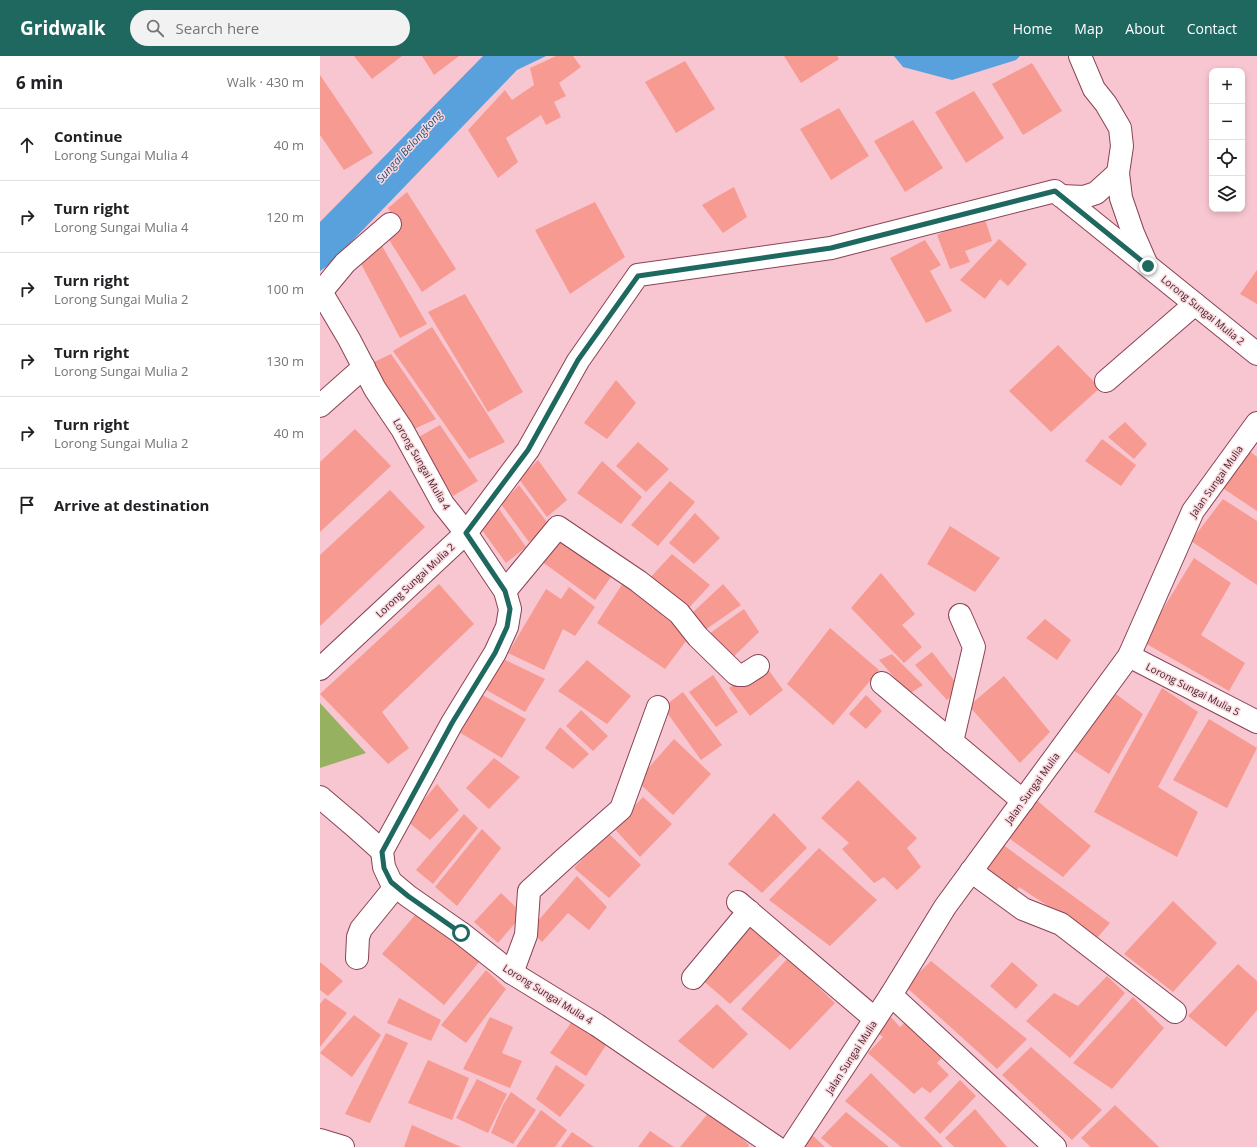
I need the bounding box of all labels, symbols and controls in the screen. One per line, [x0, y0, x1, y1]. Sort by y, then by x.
search box [130, 10, 410, 46]
text: Gridwalk [20, 15, 106, 41]
icon: search [144, 17, 166, 39]
text: Search here [176, 18, 259, 38]
text: Home [1013, 19, 1052, 38]
text: Map [1074, 19, 1103, 38]
text: About [1125, 19, 1165, 38]
text: Contact [1187, 19, 1237, 38]
map controls [1209, 68, 1245, 212]
button: + [1209, 68, 1245, 104]
text: 6 min [16, 71, 63, 94]
text: Walk · 430 m [227, 73, 304, 91]
button: − [1209, 104, 1245, 140]
water label: Sungai Belongkong [372, 106, 446, 185]
text: Continue [54, 126, 122, 146]
icon: ahead [16, 134, 38, 156]
text: 40 m [274, 136, 304, 154]
button: locate [1209, 140, 1245, 176]
text: Lorong Sungai Mulia 4 [54, 146, 188, 164]
button: layers [1209, 176, 1245, 212]
text: Turn right [54, 198, 129, 218]
icon: right [16, 206, 38, 228]
text: 120 m [266, 208, 304, 226]
text: Lorong Sungai Mulia 4 [54, 218, 188, 236]
route end [1139, 257, 1157, 275]
text: Turn right [54, 270, 129, 290]
street label: Lorong Sungai Mulia 2 [1158, 272, 1248, 348]
icon: right [16, 278, 38, 300]
text: 100 m [266, 280, 304, 298]
text: Lorong Sungai Mulia 2 [54, 290, 188, 308]
text: Turn right [54, 342, 129, 362]
icon: right [16, 350, 38, 372]
text: 130 m [266, 352, 304, 370]
text: Lorong Sungai Mulia 2 [54, 362, 188, 380]
text: Turn right [54, 414, 129, 434]
street label: Lorong Sungai Mulia 4 [390, 416, 454, 513]
icon: right [16, 422, 38, 444]
text: 40 m [274, 424, 304, 442]
text: Lorong Sungai Mulia 2 [54, 434, 188, 452]
street label: Jalan Sungai Mulia [1185, 442, 1246, 521]
icon: arrive [16, 494, 38, 516]
text: Arrive at destination [54, 495, 209, 515]
street label: Lorong Sungai Mulia 2 [372, 539, 458, 620]
street label: Lorong Sungai Mulia 5 [1144, 659, 1242, 719]
street label: Jalan Sungai Mulia [1001, 750, 1063, 827]
route start [452, 924, 470, 942]
street label: Lorong Sungai Mulia 4 [500, 961, 596, 1027]
street label: Jalan Sungai Mulia [822, 1018, 880, 1097]

